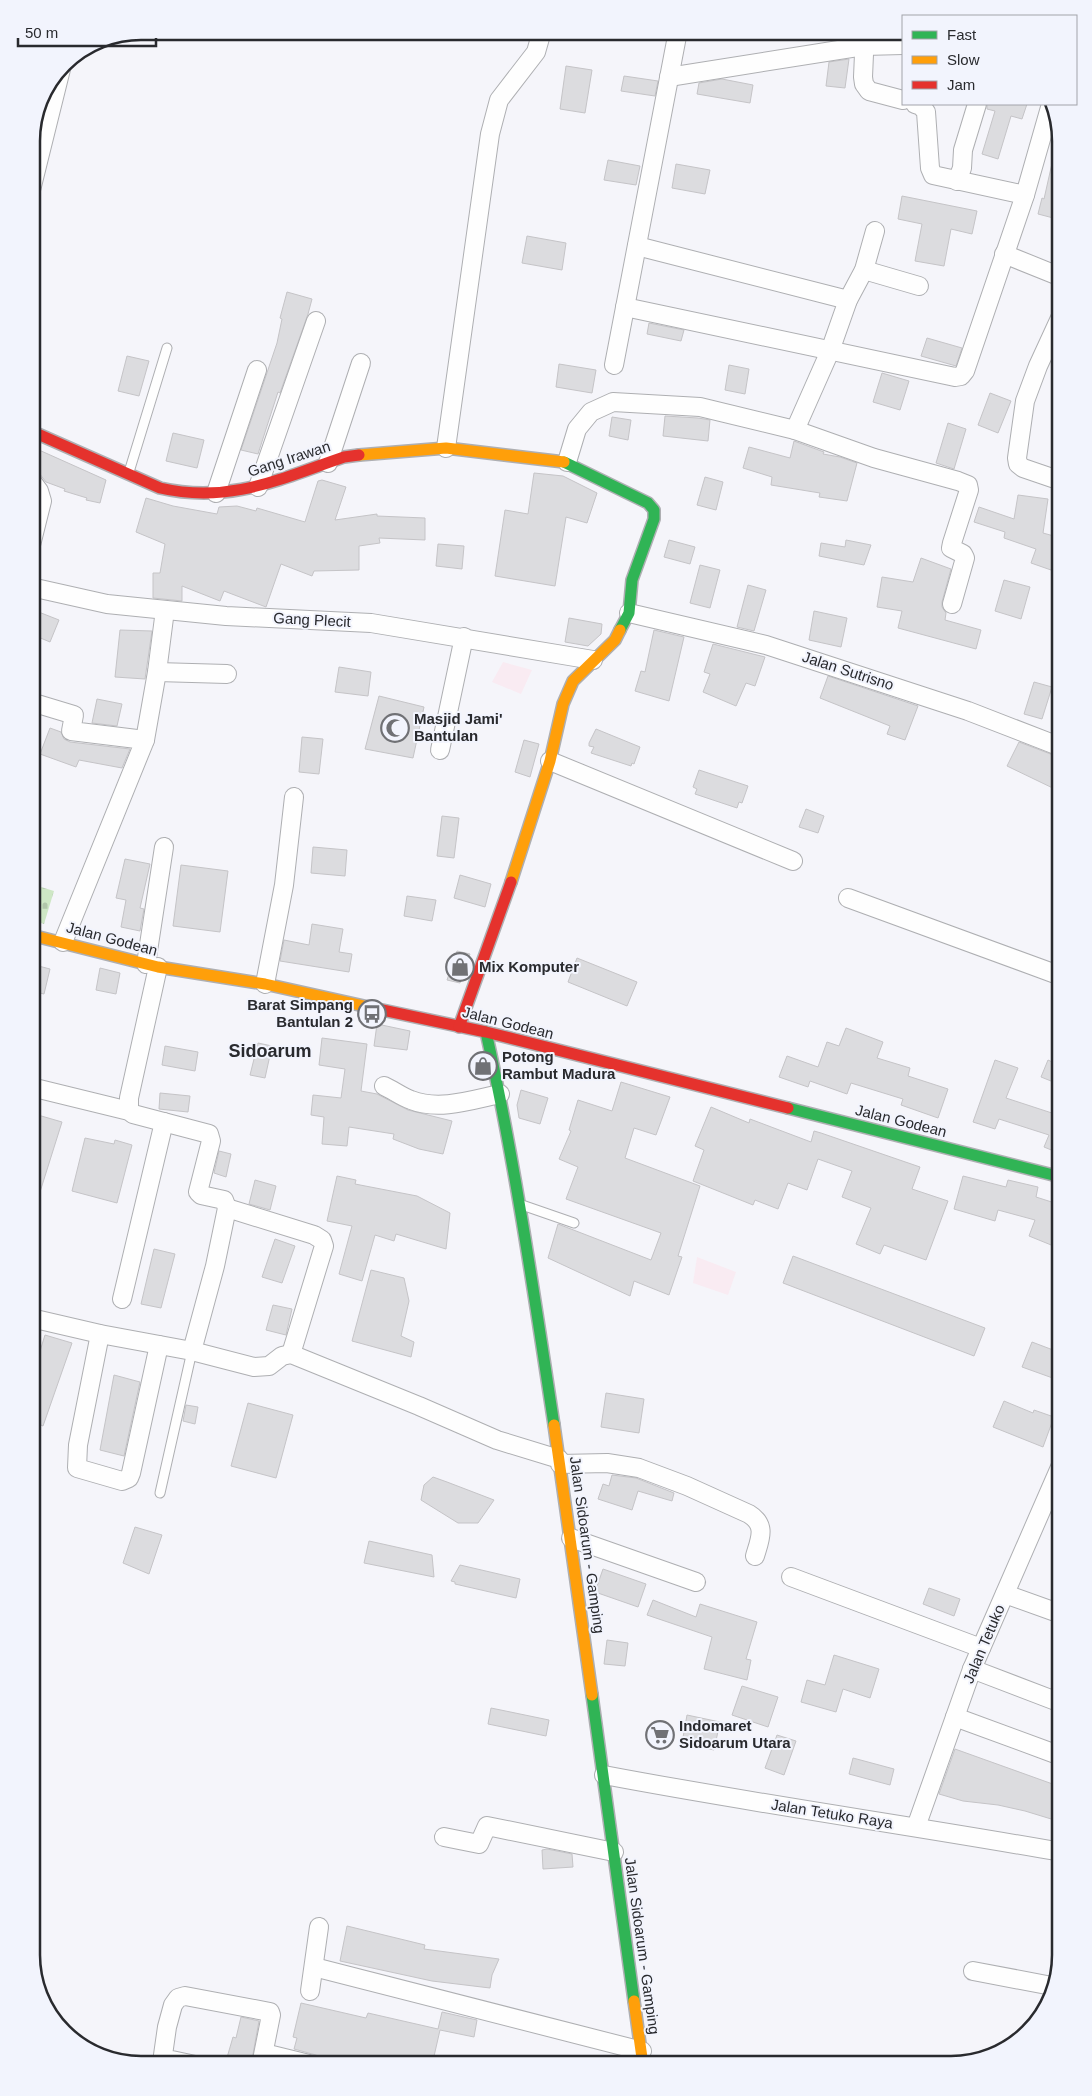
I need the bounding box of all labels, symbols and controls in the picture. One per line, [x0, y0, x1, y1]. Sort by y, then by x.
scale bar [18, 15, 155, 47]
legend [902, 15, 1077, 105]
text: 50 m [25, 24, 58, 41]
text: Fast [947, 26, 977, 43]
text: Slow [947, 51, 980, 68]
text: Jam [947, 76, 975, 93]
street label: Gang Irawan [245, 437, 332, 480]
street label: Gang Plecit [273, 609, 352, 630]
street label: Jalan Sutrisno [800, 648, 896, 693]
place label: Masjid Jami' Bantulan [414, 710, 503, 744]
mosque icon: Masjid Jami' Bantulan [380, 713, 410, 743]
street label: Jalan Godean [65, 918, 159, 959]
shop icon: Mix Komputer [445, 952, 475, 982]
place label: Mix Komputer [479, 958, 579, 975]
place label: Barat Simpang Bantulan 2 [247, 996, 353, 1030]
bus stop icon: Barat Simpang Bantulan 2 [357, 999, 387, 1029]
street label: Jalan Godean [461, 1003, 555, 1042]
district label: Sidoarum [228, 1041, 312, 1061]
place label: Potong Rambut Madura [502, 1048, 616, 1082]
shop icon: Potong Rambut Madura [468, 1051, 498, 1081]
street label: Jalan Godean [854, 1101, 948, 1140]
street label: Jalan Sidoarum - Gamping [567, 1455, 608, 1634]
street label: Jalan Tetuko [959, 1602, 1008, 1686]
place label: Indomaret Sidoarum Utara [679, 1717, 791, 1751]
supermarket icon: Indomaret Sidoarum Utara [645, 1720, 675, 1750]
street label: Jalan Tetuko Raya [770, 1795, 895, 1832]
street label: Jalan Sidoarum - Gamping [622, 1856, 663, 2035]

